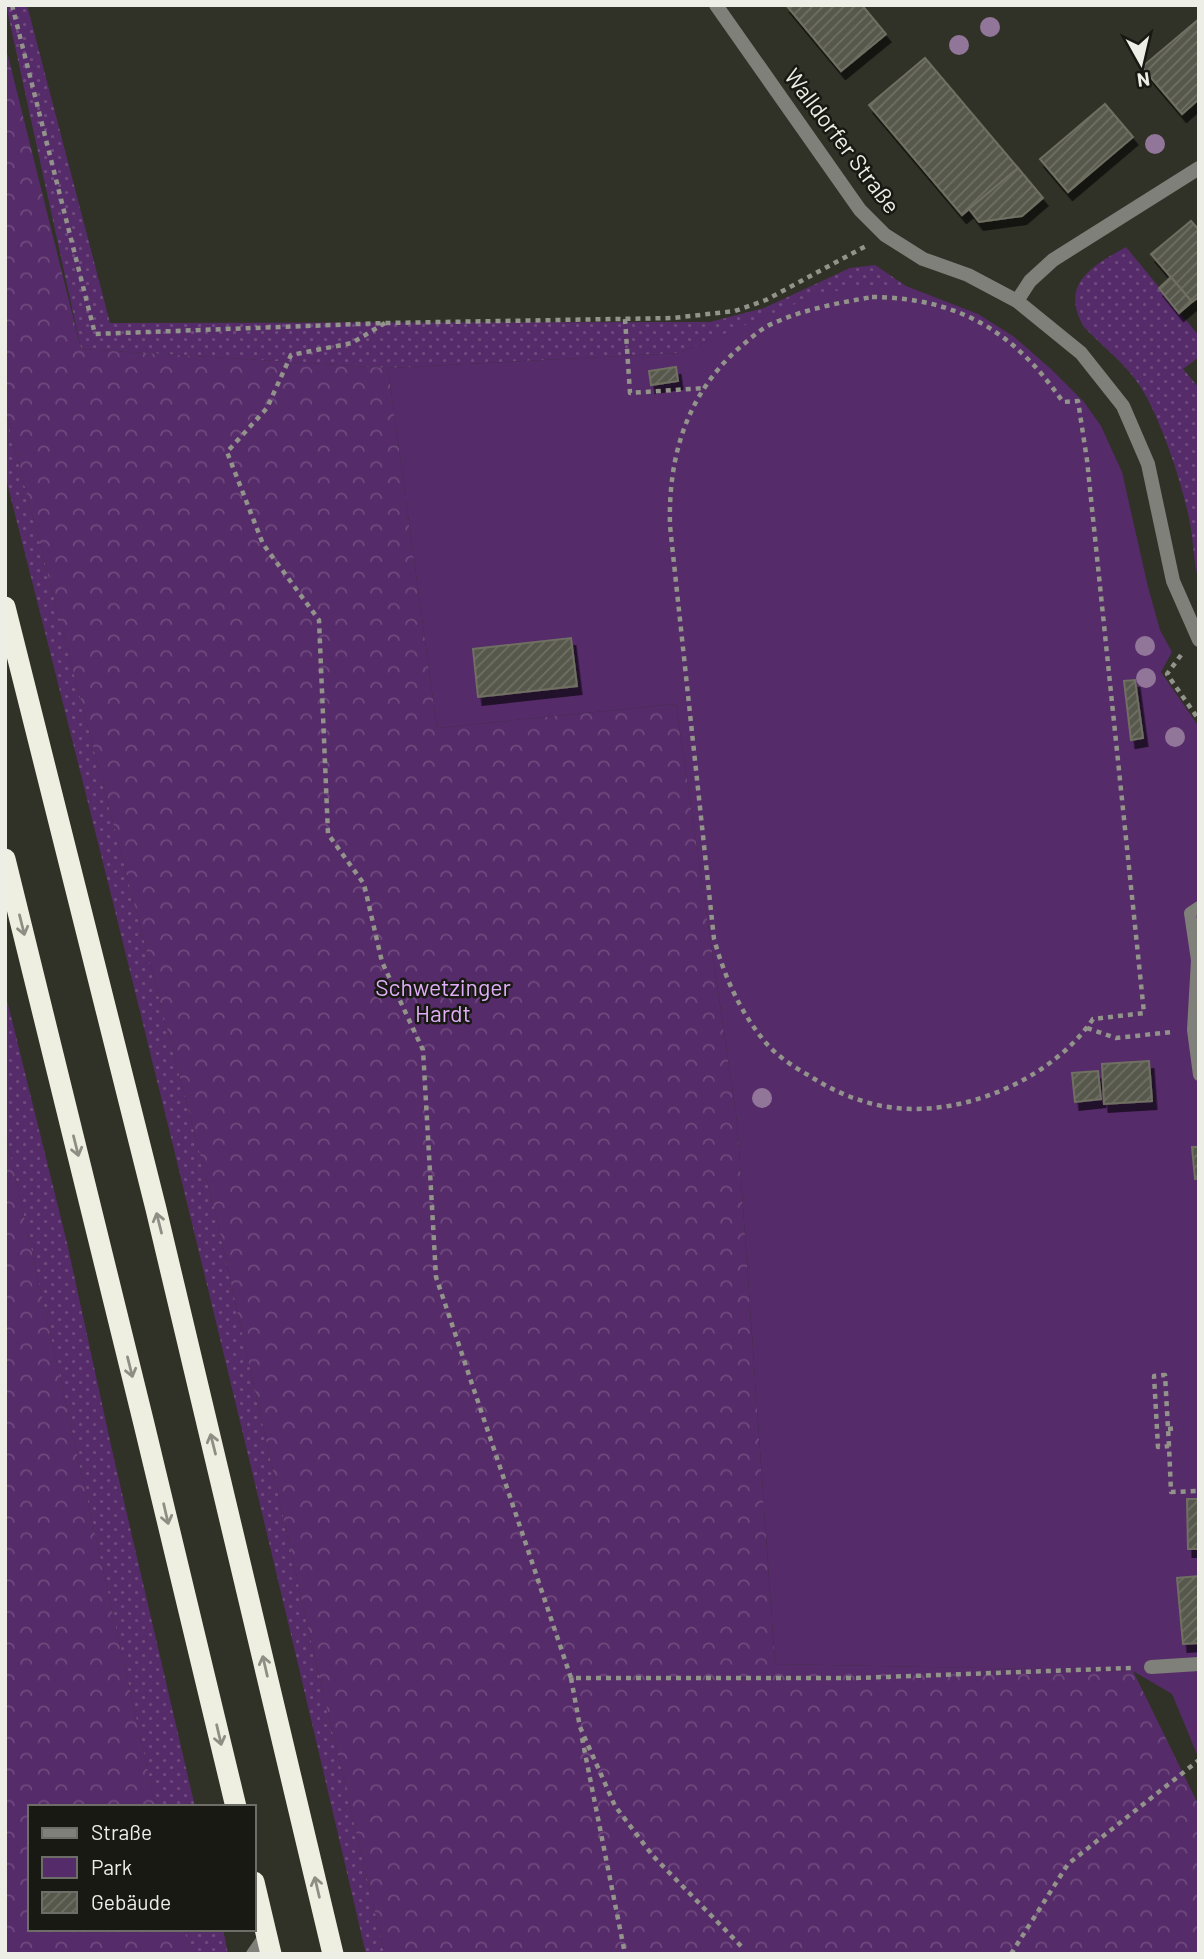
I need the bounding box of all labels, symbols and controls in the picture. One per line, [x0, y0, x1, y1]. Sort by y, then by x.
north arrow [1106, 28, 1176, 98]
street label: Walldorfer Straße [779, 62, 906, 219]
text: N [1136, 68, 1151, 93]
one-way arrow [16, 913, 29, 936]
park label: Schwetzinger Hardt [375, 973, 511, 1027]
one-way arrow [70, 1134, 83, 1157]
one-way arrow [152, 1212, 166, 1235]
one-way arrow [124, 1355, 137, 1378]
one-way arrow [206, 1434, 219, 1456]
one-way arrow [160, 1502, 173, 1525]
one-way arrow [258, 1655, 272, 1678]
one-way arrow [213, 1723, 226, 1746]
legend [28, 1805, 256, 1931]
text: Straße [91, 1819, 152, 1844]
text: Park [91, 1854, 132, 1879]
one-way arrow [310, 1876, 324, 1899]
text: Gebäude [91, 1889, 171, 1914]

